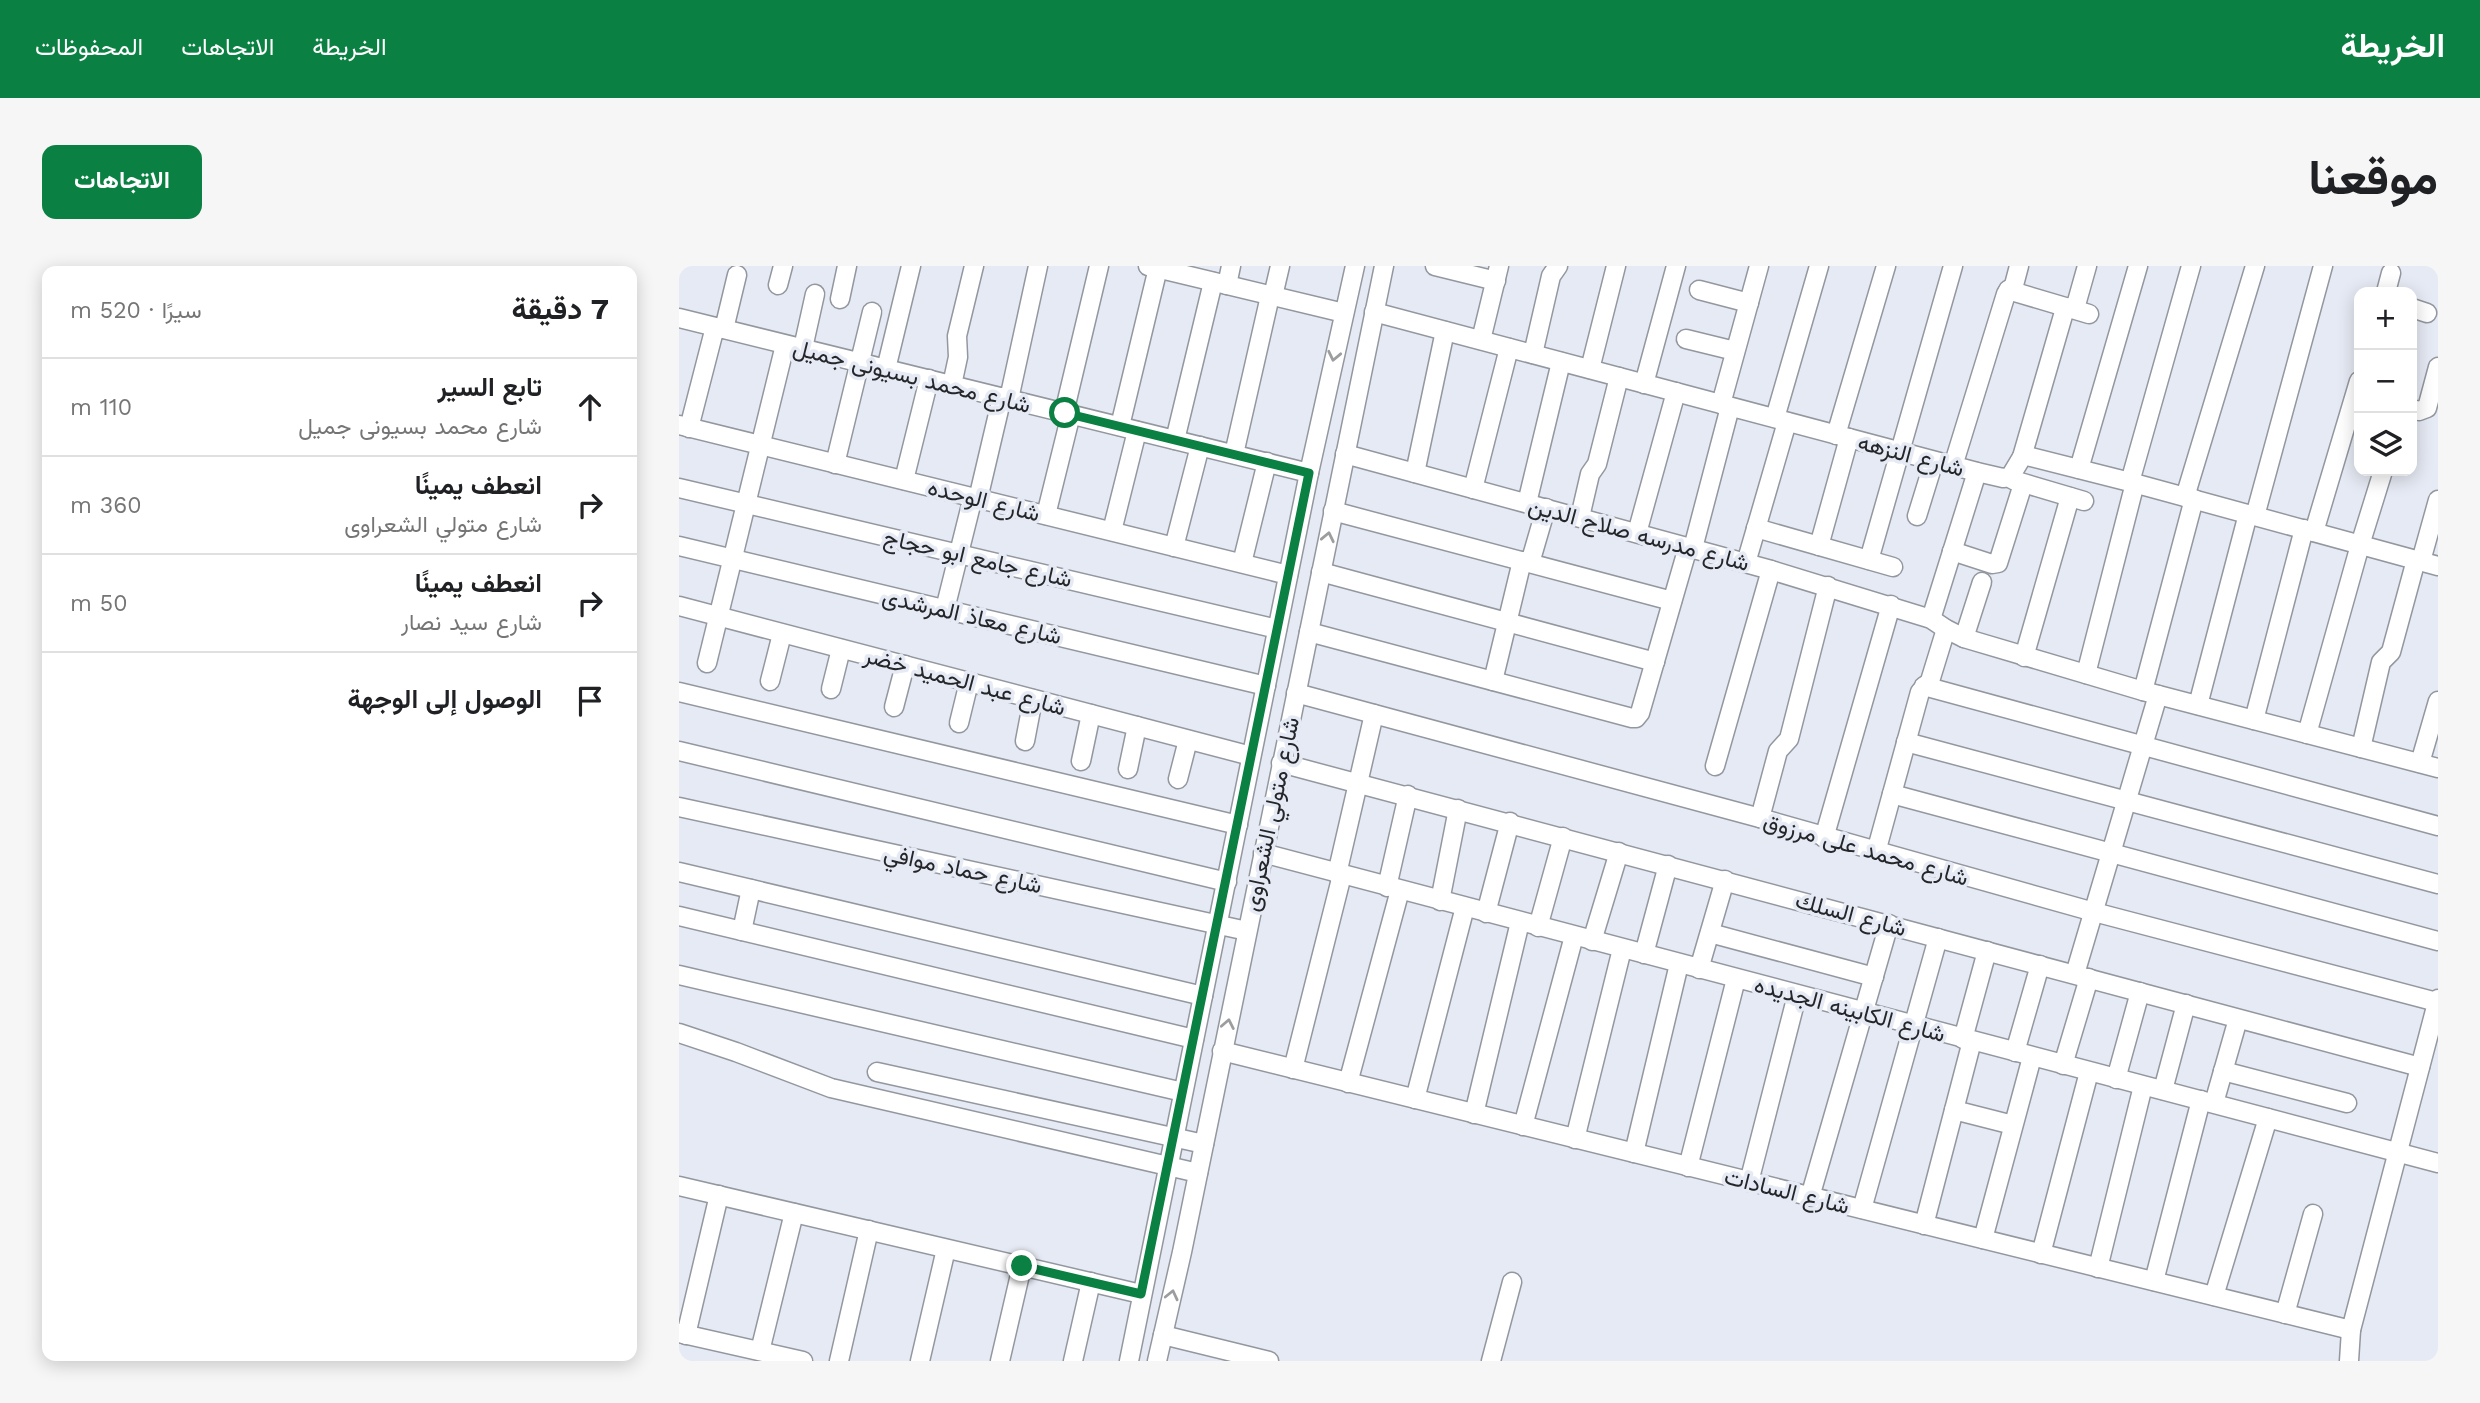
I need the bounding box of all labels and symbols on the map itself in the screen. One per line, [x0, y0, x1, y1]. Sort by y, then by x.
street label: شارع محمد بسيونى جميل [790, 334, 1033, 421]
one-way arrow [1328, 350, 1343, 362]
route start [1049, 397, 1080, 428]
street label: شارع النزهه [1854, 428, 1967, 485]
street label: شارع الوحده [925, 474, 1043, 529]
street label: شارع مدرسه صلاح الدين [1525, 492, 1752, 579]
street label: شارع جامع ابو حجاج [881, 524, 1075, 595]
one-way arrow [1320, 531, 1335, 543]
street label: شارع معاذ المرشدى [879, 583, 1064, 652]
street label: شارع عبد الحميد خضر [860, 641, 1069, 723]
street label: شارع متولي الشعراوى [1238, 715, 1310, 915]
street label: شارع محمد على مرزوق [1760, 807, 1971, 894]
street label: شارع حماد موافي [880, 840, 1044, 904]
street label: شارع السلك [1792, 887, 1909, 944]
street label: شارع الكابينه الجديده [1751, 971, 1948, 1050]
one-way arrow [1220, 1018, 1235, 1030]
street label: شارع السادات [1721, 1163, 1852, 1222]
route end [1006, 1250, 1037, 1281]
one-way arrow [1164, 1289, 1178, 1301]

